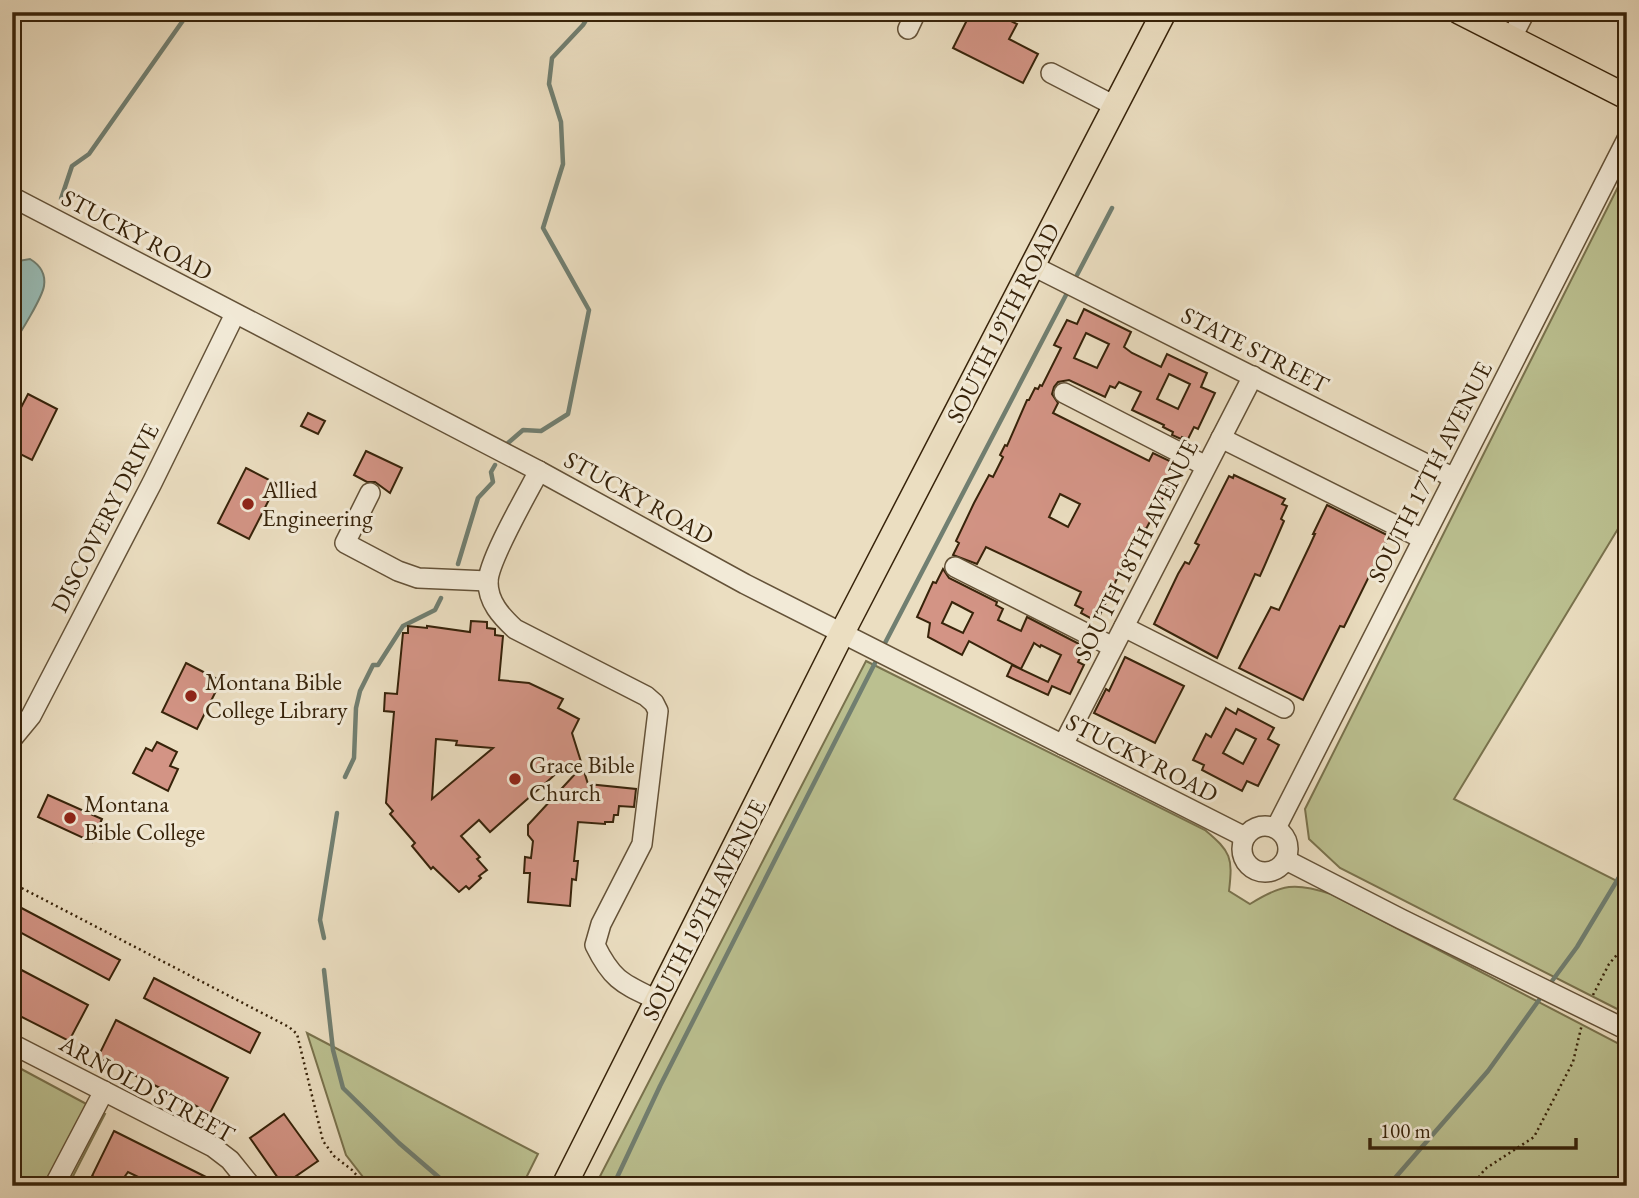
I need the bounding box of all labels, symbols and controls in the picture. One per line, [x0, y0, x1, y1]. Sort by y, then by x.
street label: STUCKY ROAD [56, 182, 218, 287]
street label: SOUTH 19TH ROAD [939, 218, 1066, 428]
street label: STATE STREET [1176, 299, 1335, 400]
street label: SOUTH 17TH AVENUE [1360, 356, 1499, 588]
street label: DISCOVERY DRIVE [43, 418, 166, 618]
street label: SOUTH 18TH AVENUE [1066, 434, 1205, 666]
street label: STUCKY ROAD [559, 444, 720, 551]
place label: Allied Engineering [261, 474, 373, 533]
marker: Allied Engineering [240, 496, 256, 512]
place label: Montana Bible College Library [205, 666, 348, 725]
marker: Montana Bible College Library [183, 688, 199, 704]
street label: STUCKY ROAD [1061, 706, 1223, 809]
place label: Grace Bible Church [529, 749, 635, 808]
marker: Grace Bible Church [507, 771, 523, 787]
place label: Montana Bible College [84, 788, 205, 847]
street label: SOUTH 19TH AVENUE [634, 794, 773, 1026]
marker: Montana Bible College [62, 810, 78, 826]
street label: ARNOLD STREET [53, 1027, 241, 1150]
scale bar [1370, 1107, 1576, 1151]
text: 100 m [1380, 1117, 1431, 1144]

